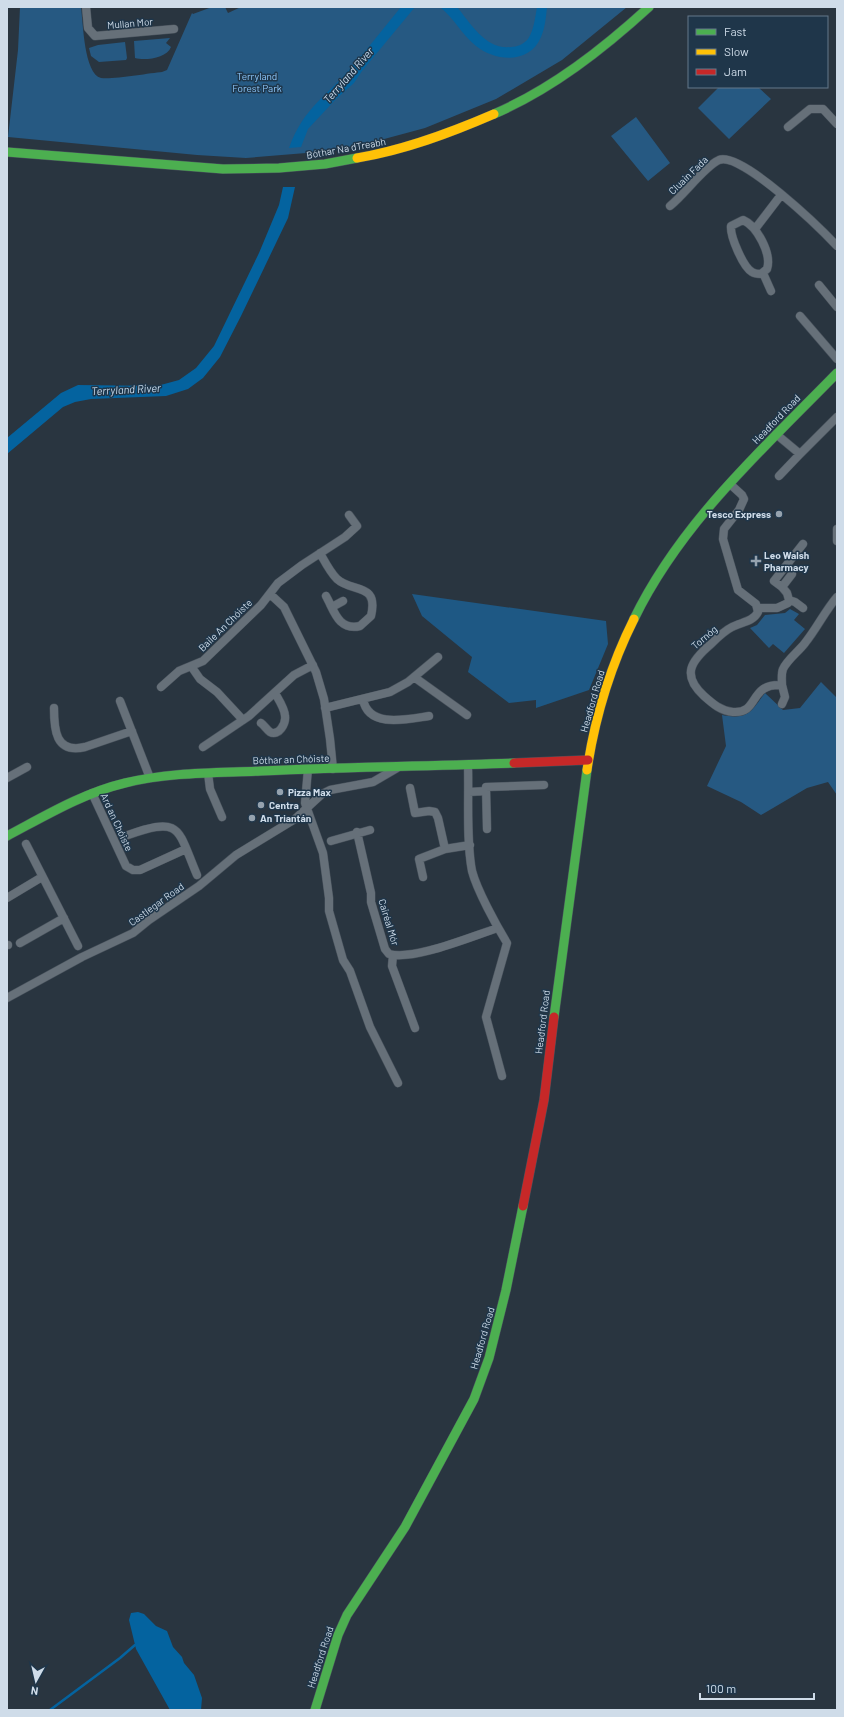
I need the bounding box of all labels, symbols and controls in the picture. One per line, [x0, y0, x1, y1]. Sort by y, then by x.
street label: Mullan Mor [107, 15, 154, 31]
legend [688, 16, 828, 88]
text: Fast [724, 24, 747, 38]
water label: Terryland River [320, 44, 376, 106]
text: Slow [724, 44, 749, 58]
text: Jam [724, 64, 747, 78]
park label: Terryland Forest Park [232, 70, 282, 94]
street label: Bóthar Na dTreabh [305, 135, 387, 161]
street label: Cluain Fada [666, 153, 710, 197]
water label: Terryland River [91, 381, 162, 397]
street label: Headford Road [749, 392, 803, 446]
place label: Tesco Express [707, 508, 771, 520]
marker: Tesco Express [774, 509, 784, 519]
place label: Leo Walsh Pharmacy [764, 549, 809, 573]
marker: Leo Walsh Pharmacy [751, 556, 761, 566]
street label: Baile An Chóiste [196, 596, 254, 654]
street label: Tornóg [689, 623, 719, 651]
street label: Headford Road [577, 669, 607, 733]
street label: Bóthar an Chóiste [252, 752, 330, 766]
place label: Pizza Max [288, 786, 331, 798]
marker: Pizza Max [275, 787, 285, 797]
street label: Ard an Chóiste [98, 791, 136, 853]
place label: Centra [269, 799, 299, 811]
marker: Centra [256, 800, 266, 810]
place label: An Triantán [260, 812, 311, 824]
marker: An Triantán [247, 813, 257, 823]
street label: Castlegar Road [126, 880, 186, 928]
street label: Cairéal Mór [376, 897, 402, 947]
street label: Headford Road [532, 989, 552, 1055]
street label: Headford Road [467, 1306, 497, 1370]
street label: Headford Road [304, 1625, 336, 1689]
north arrow [16, 1661, 56, 1701]
scale bar [700, 1675, 814, 1701]
text: 100 m [706, 1681, 736, 1695]
text: N [30, 1684, 39, 1698]

